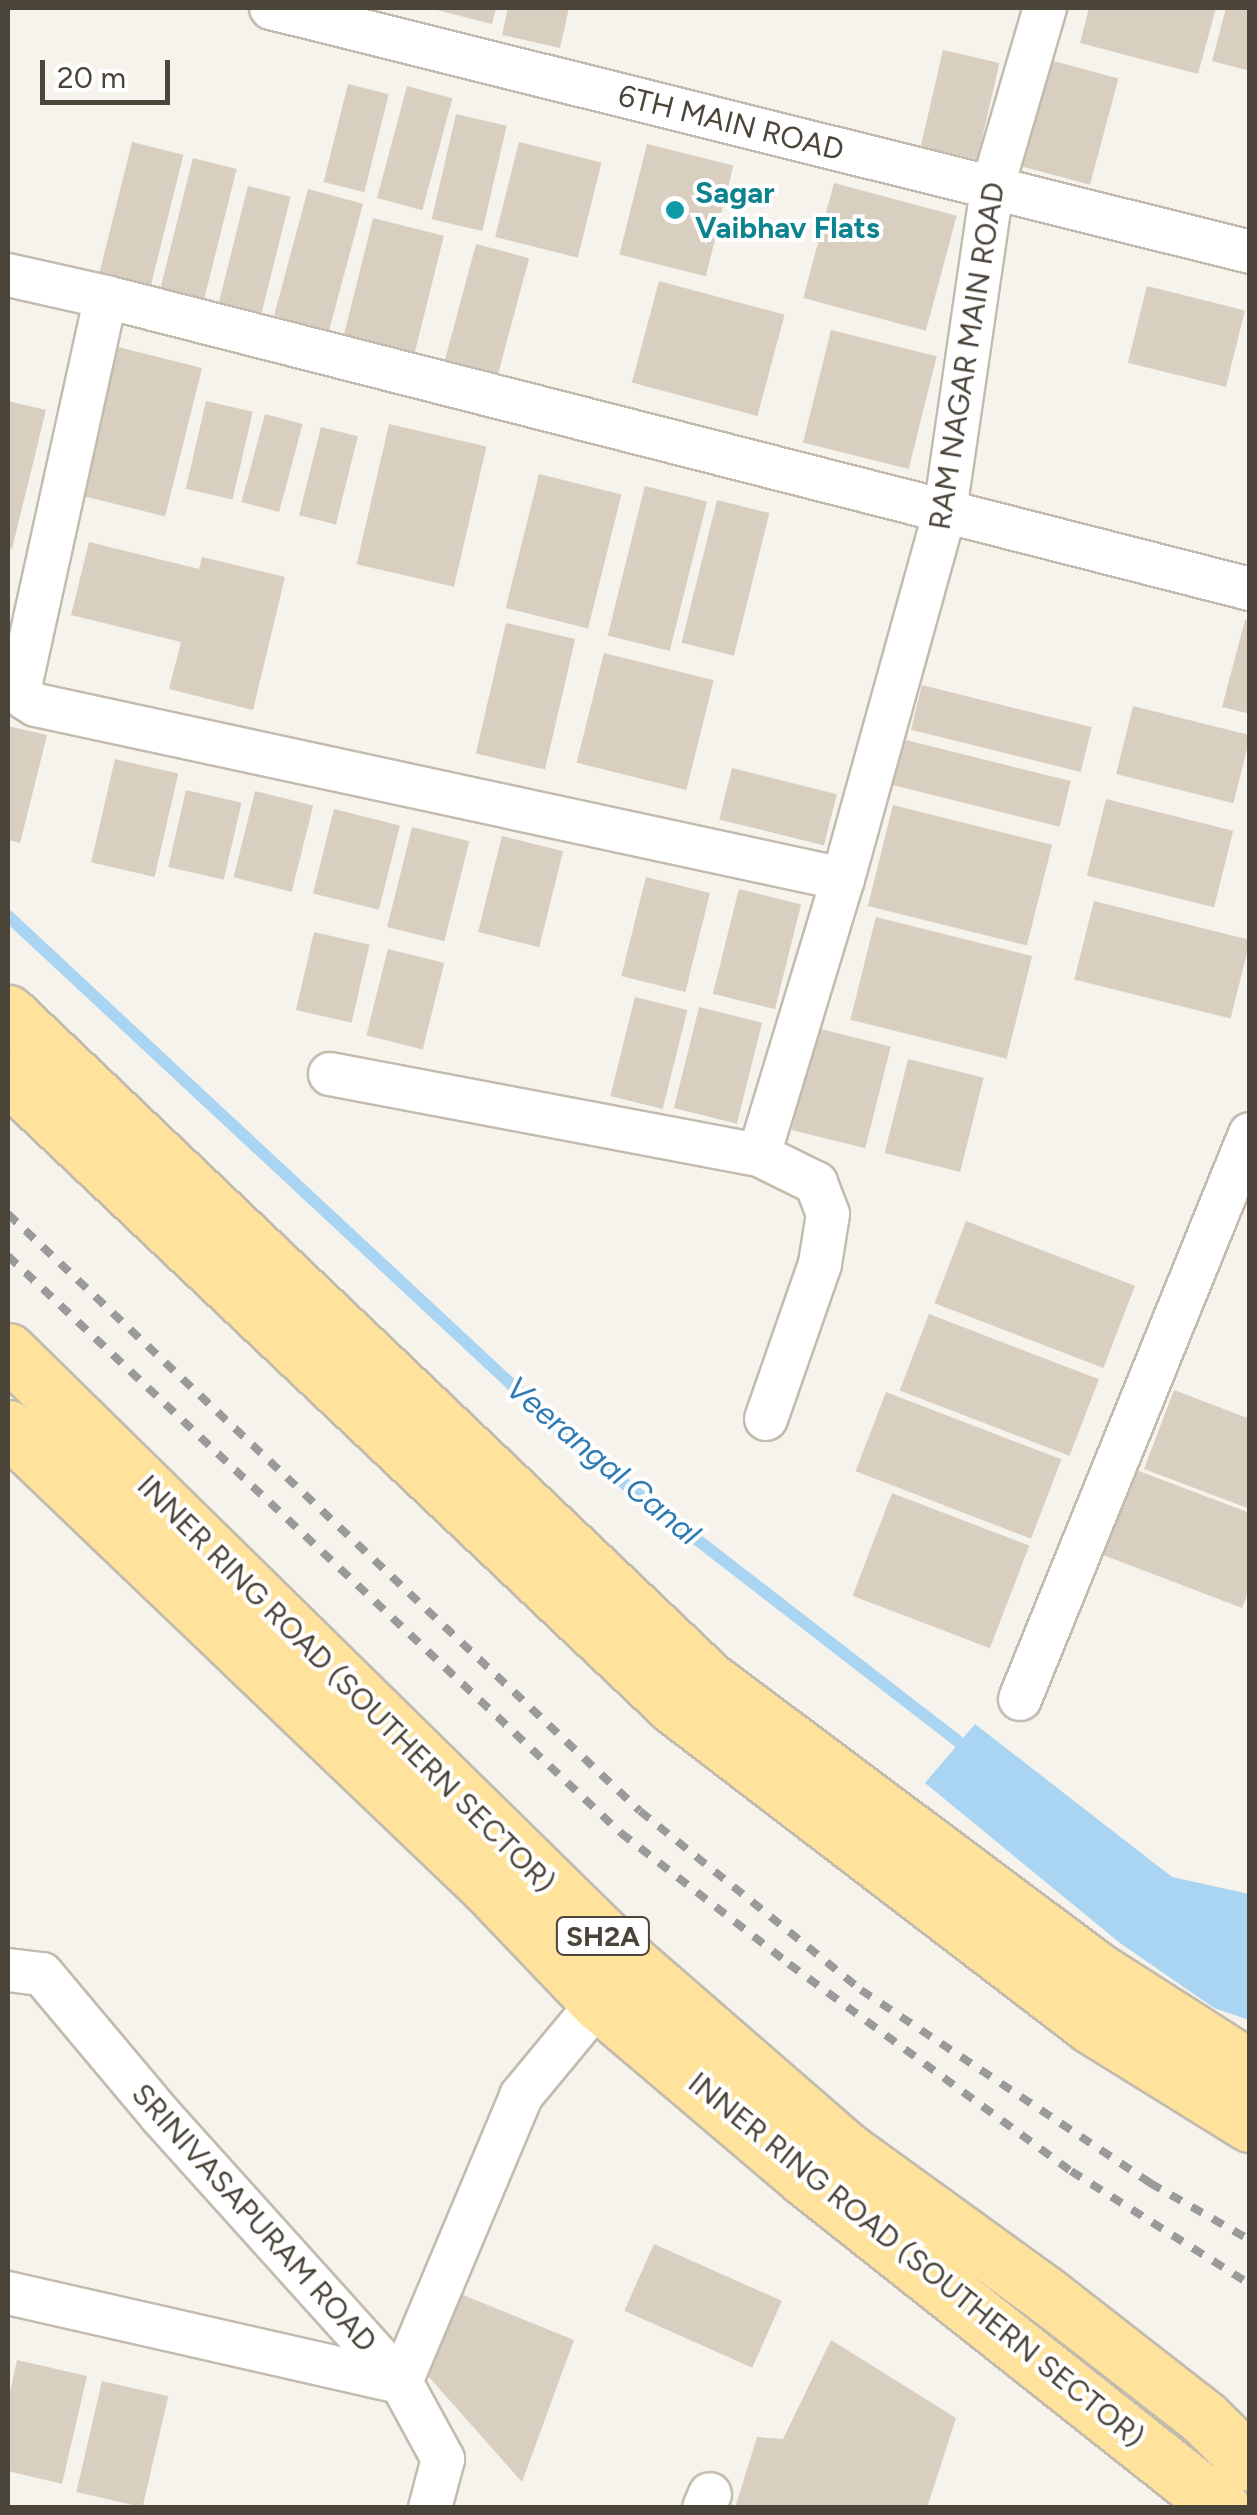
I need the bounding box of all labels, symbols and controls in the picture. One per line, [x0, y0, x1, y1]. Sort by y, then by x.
scale bar [45, 40, 175, 102]
text: 20 m [57, 59, 126, 96]
street label: 6TH MAIN ROAD [615, 78, 847, 168]
place label: Sagar Vaibhav Flats [695, 175, 880, 246]
street label: RAM NAGAR MAIN ROAD [922, 180, 1012, 532]
marker: Sagar Vaibhav Flats [664, 199, 686, 221]
water label: Veerangal Canal [498, 1369, 708, 1553]
street label: INNER RING ROAD (SOUTHERN SECTOR) [130, 1468, 562, 1900]
road number: SH2A [556, 1913, 650, 1959]
street label: INNER RING ROAD (SOUTHERN SECTOR) [681, 2065, 1151, 2455]
street label: SRINIVASAPURAM ROAD [124, 2076, 384, 2360]

